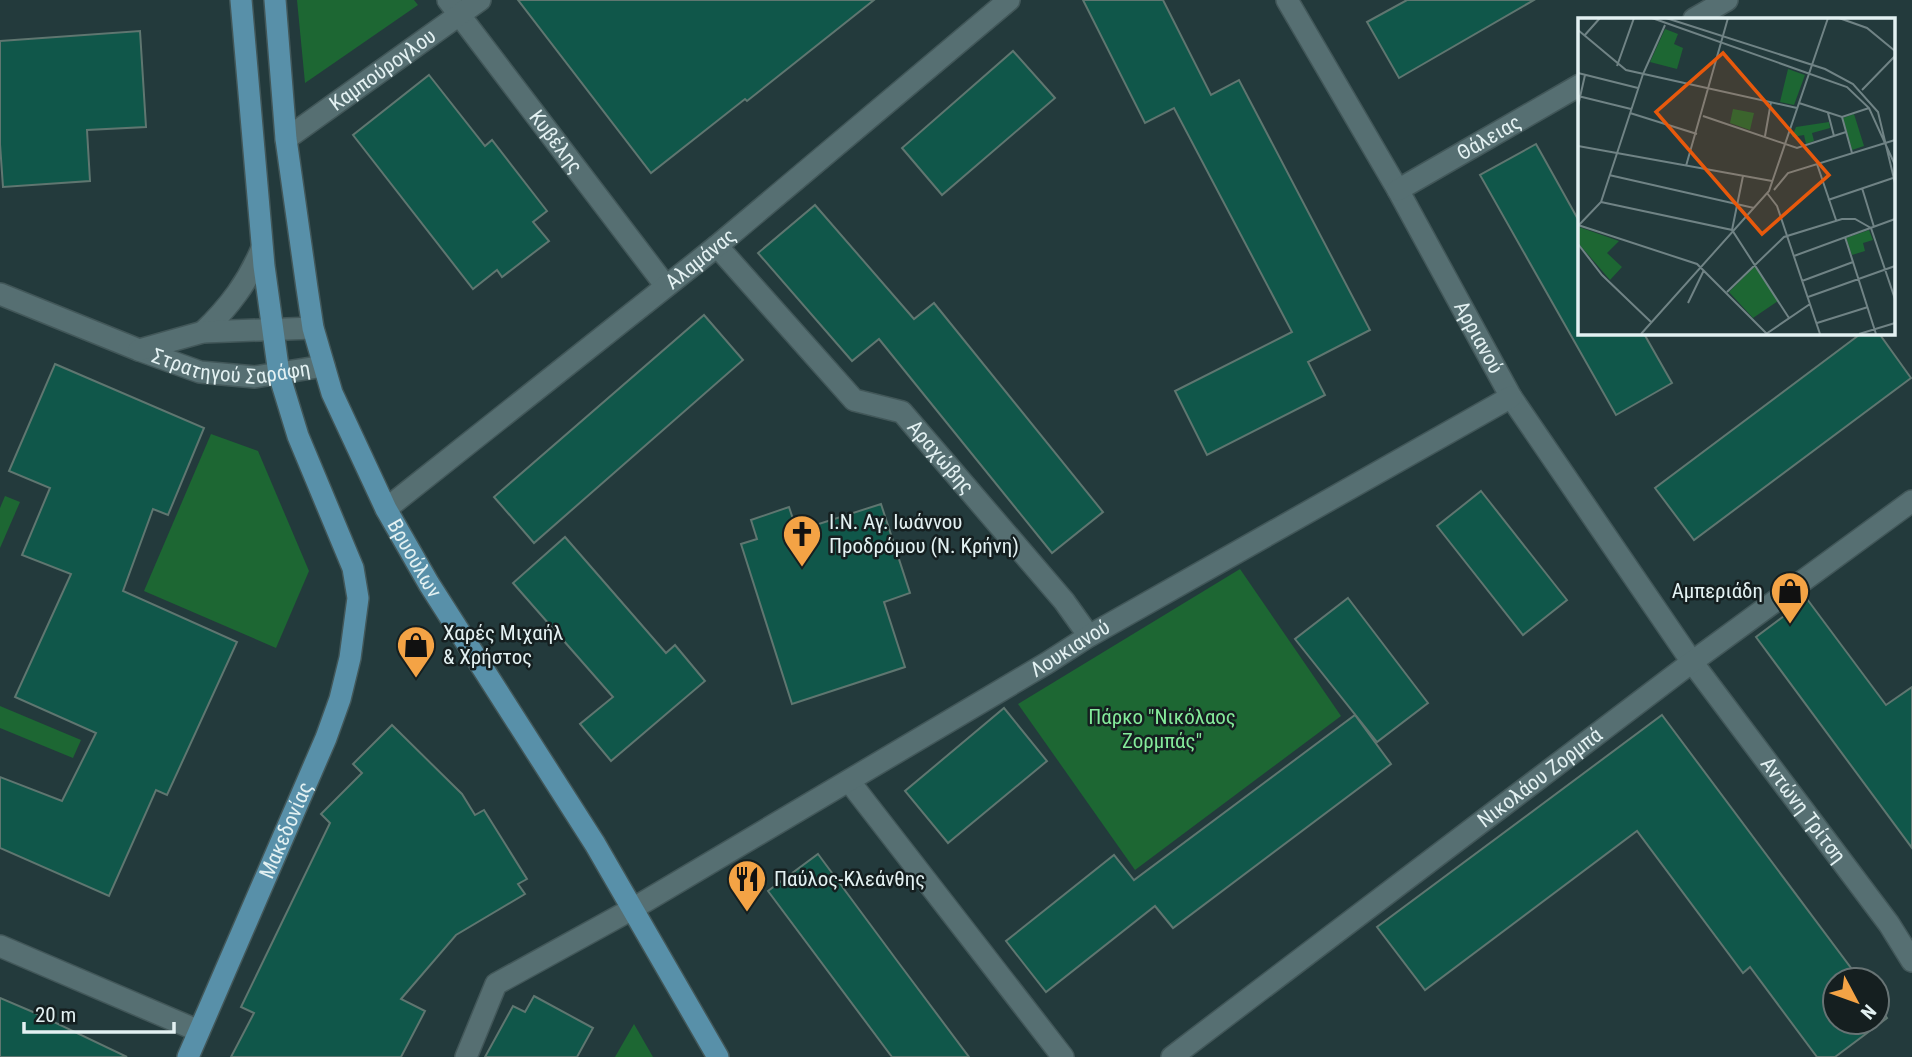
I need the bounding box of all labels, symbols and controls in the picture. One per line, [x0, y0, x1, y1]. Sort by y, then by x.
inset map [1578, 18, 1895, 334]
street label: Καμπούρογλου [325, 24, 440, 116]
street label: Κυβέλης [524, 105, 587, 178]
street label: Θάλειας [1453, 110, 1525, 165]
street label: Αλαμάνας [661, 223, 741, 294]
street label: Αρριανού [1449, 297, 1508, 378]
street label: Στρατηγού Σαράφη [149, 344, 312, 389]
street label: Αραχώβης [902, 415, 979, 499]
place label: Ι.Ν. Αγ. Ιωάννου Προδρόμου (Ν. Κρήνη) [829, 510, 1019, 558]
church icon: Ι.Ν. Αγ. Ιωάννου Προδρόμου (Ν. Κρήνη) [781, 513, 823, 568]
street label: Βρυούλων [382, 515, 447, 602]
shop icon: Αμπεριάδη [1769, 570, 1811, 625]
place label: Αμπεριάδη [1672, 579, 1763, 603]
street label: Λουκιανού [1026, 615, 1114, 682]
place label: Χαρές Μιχαήλ & Χρήστος [443, 621, 563, 669]
shop icon: Χαρές Μιχαήλ & Χρήστος [395, 624, 437, 679]
park label: Πάρκο "Νικόλαος Ζορμπάς" [1088, 705, 1236, 753]
street label: Νικολάου Ζορμπά [1473, 722, 1607, 832]
street label: Αντώνη Τρίτση [1756, 752, 1851, 868]
street label: Μακεδονίας [255, 778, 318, 882]
restaurant icon: Παύλος-Κλεάνθης [726, 858, 768, 913]
place label: Παύλος-Κλεάνθης [774, 867, 925, 891]
north arrow [1821, 966, 1891, 1036]
scale bar [24, 990, 175, 1034]
text: N [1856, 1000, 1881, 1024]
text: 20 m [35, 1003, 76, 1027]

